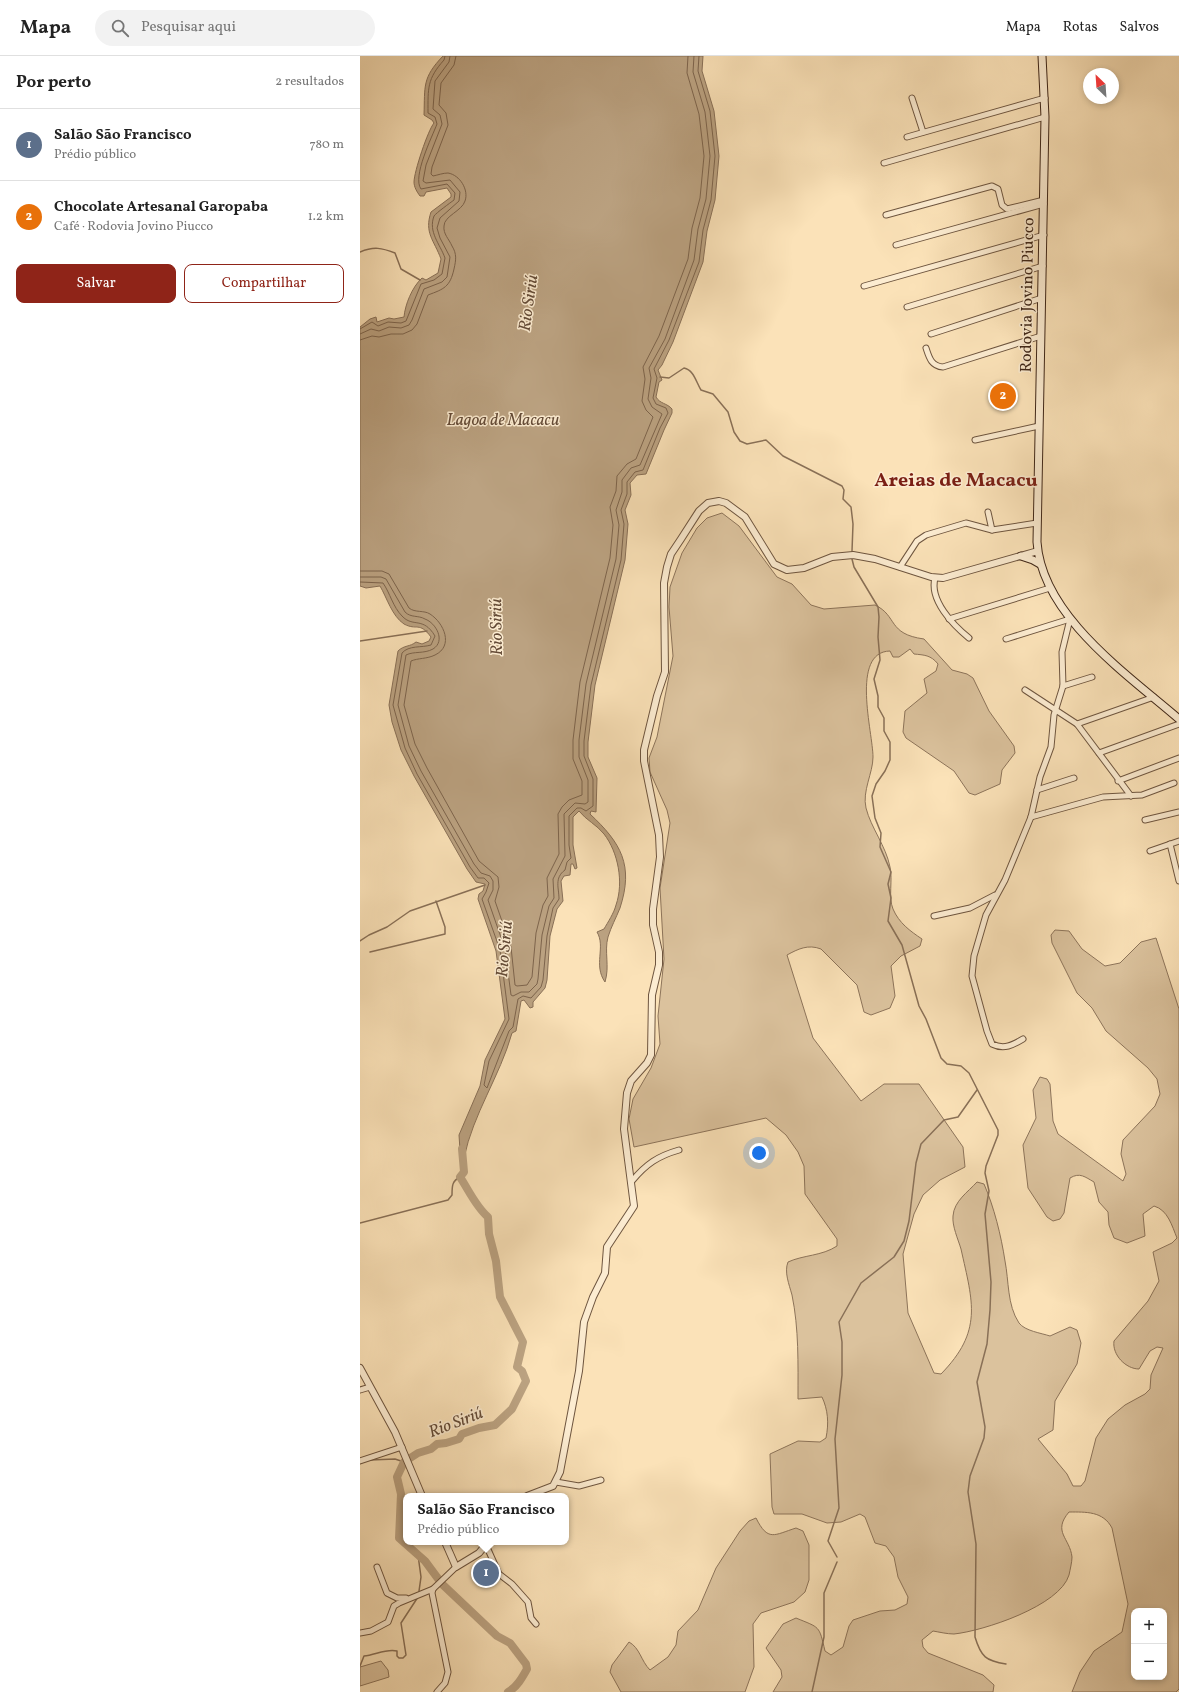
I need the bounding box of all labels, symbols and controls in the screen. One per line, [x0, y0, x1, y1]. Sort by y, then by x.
search box [95, 10, 375, 46]
text: Mapa [20, 15, 71, 41]
icon: search [109, 17, 131, 39]
text: Pesquisar aqui [141, 17, 236, 38]
text: Mapa [1006, 18, 1041, 37]
text: Rotas [1063, 18, 1097, 37]
text: Salvos [1119, 18, 1159, 37]
north arrow [1083, 68, 1119, 104]
text: Por perto [16, 71, 91, 94]
text: 2 resultados [275, 73, 344, 91]
text: Salão São Francisco [54, 125, 192, 146]
text: 1 [26, 136, 32, 154]
text: 780 m [310, 136, 344, 154]
text: Prédio público [54, 146, 136, 164]
text: Chocolate Artesanal Garopaba [54, 197, 268, 218]
text: 2 [26, 208, 32, 226]
text: 1.2 km [308, 208, 344, 226]
street label: Rodovia Jovino Piucco [1016, 217, 1040, 373]
text: Café · Rodovia Jovino Piucco [54, 218, 213, 236]
button: Salvar [16, 264, 176, 303]
button: Compartilhar [184, 264, 344, 303]
water label: Rio Siriú [514, 273, 544, 333]
pin: 2 [990, 381, 1016, 411]
water label: Lagoa de Macacu [447, 409, 560, 432]
district label: Areias de Macacu [874, 467, 1038, 495]
water label: Rio Siriú [485, 598, 509, 656]
water label: Rio Siriú [491, 919, 519, 978]
your location [749, 1143, 769, 1163]
water label: Rio Siriú [425, 1402, 487, 1444]
popup [403, 1493, 569, 1545]
text: Salão São Francisco [417, 1500, 555, 1521]
text: Prédio público [417, 1521, 499, 1539]
pin: 1 [473, 1558, 499, 1588]
map controls [1131, 1608, 1167, 1680]
button: + [1131, 1608, 1167, 1644]
button: − [1131, 1644, 1167, 1680]

